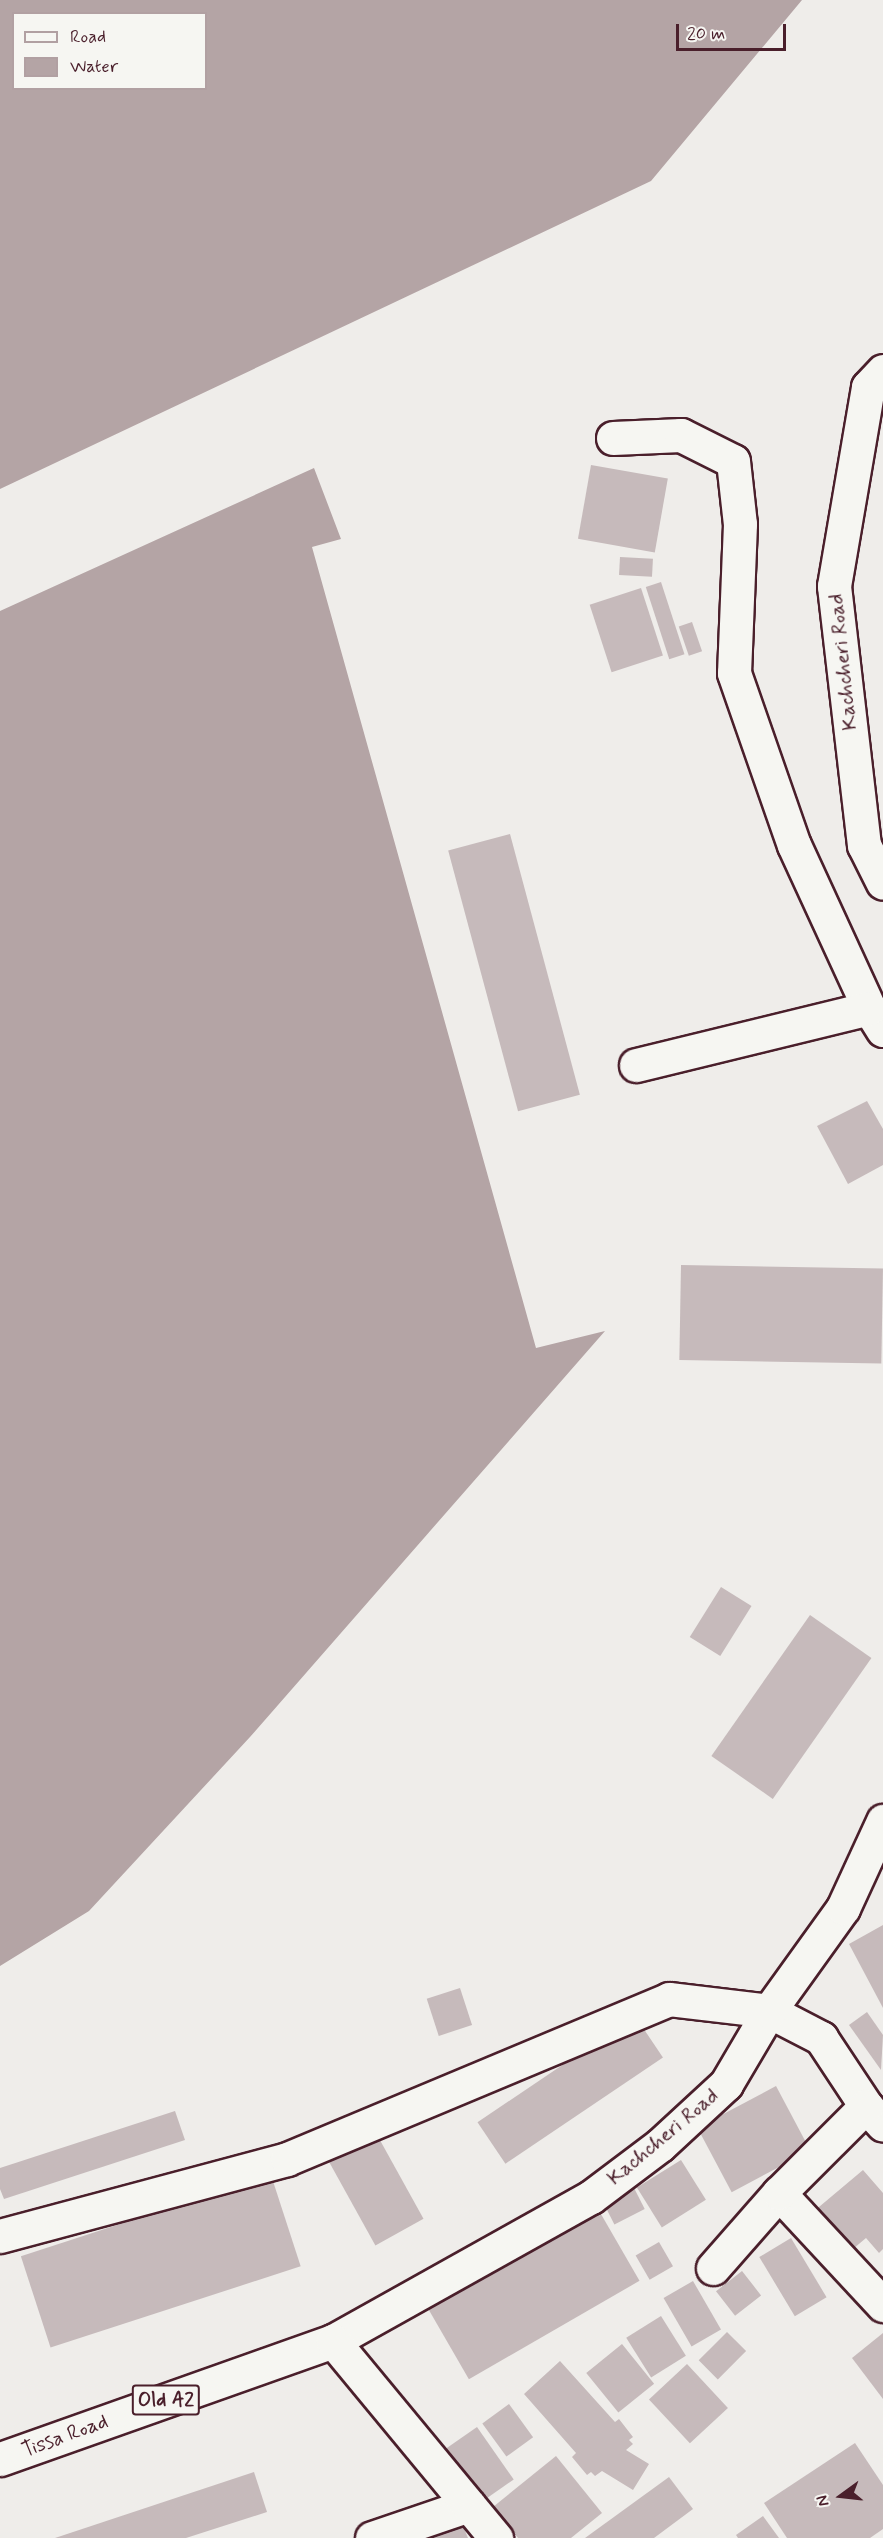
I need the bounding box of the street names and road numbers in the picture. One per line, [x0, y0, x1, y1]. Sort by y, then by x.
street label: Kachcheri Road [823, 592, 863, 732]
street label: Kachcheri Road [602, 2083, 724, 2191]
road number: Old A2 [132, 2383, 201, 2417]
street label: Tissa Road [18, 2409, 112, 2463]

